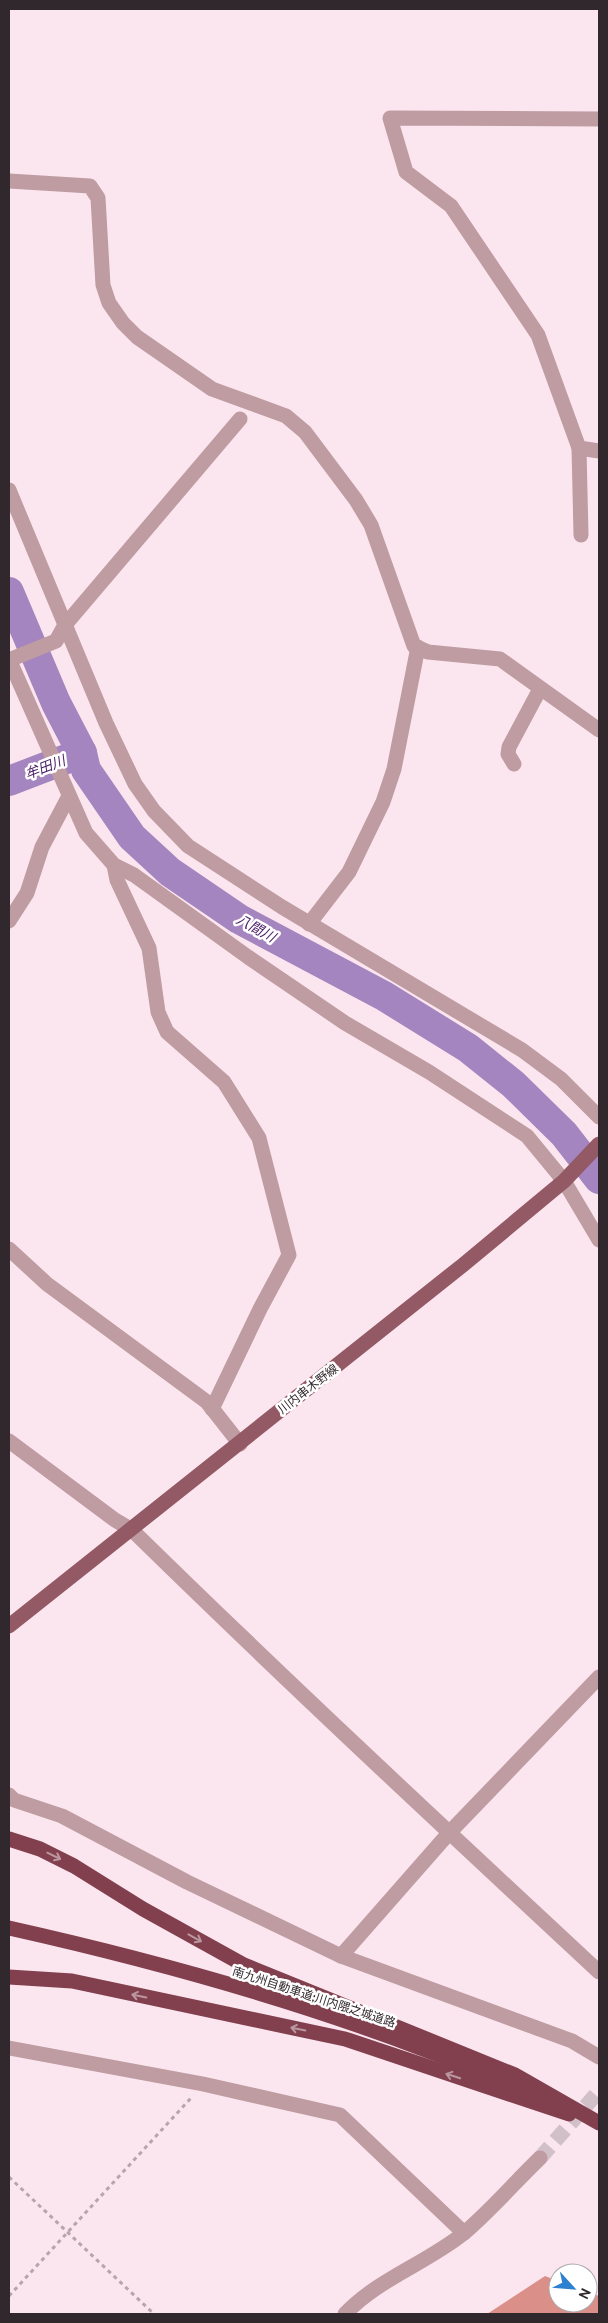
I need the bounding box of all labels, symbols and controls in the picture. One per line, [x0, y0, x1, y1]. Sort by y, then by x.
water label: 牟田川 [23, 752, 70, 784]
water label: 八間川 [233, 912, 280, 948]
street label: 川内串木野線 [275, 1361, 342, 1418]
one-way arrow [46, 1852, 61, 1861]
one-way arrow [187, 1933, 202, 1943]
street label: 南九州自動車道;川内隈之城道路 [230, 1964, 397, 2032]
one-way arrow [131, 1990, 147, 2000]
one-way arrow [290, 2024, 306, 2033]
one-way arrow [446, 2070, 462, 2080]
north arrow [548, 2263, 598, 2313]
text: N [573, 2285, 593, 2301]

